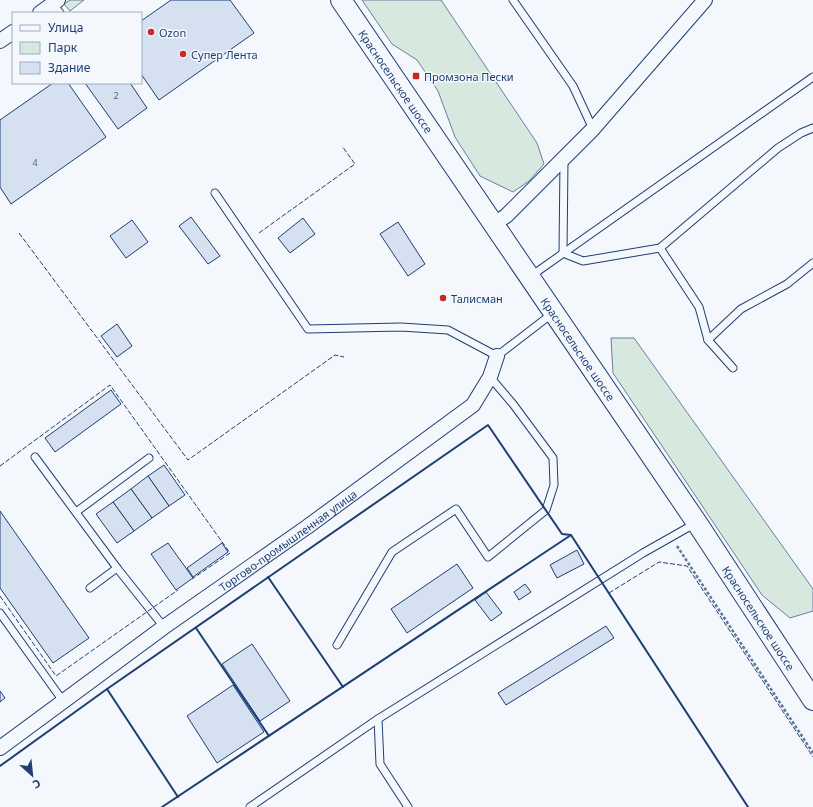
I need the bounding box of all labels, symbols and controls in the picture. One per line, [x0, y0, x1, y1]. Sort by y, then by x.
legend [12, 12, 142, 84]
text: Улица [48, 19, 83, 36]
place label: Ozon [159, 25, 186, 40]
street label: Красносельское шоссе [356, 26, 437, 136]
marker: Ozon [146, 27, 156, 37]
text: Парк [48, 39, 78, 56]
place label: Супер Лента [191, 47, 258, 62]
marker: Супер Лента [178, 49, 188, 59]
text: Здание [48, 59, 91, 76]
place label: Промзона Пески [424, 69, 514, 84]
marker: Промзона Пески [411, 71, 421, 81]
house number: 2 [113, 89, 119, 102]
house number: 4 [32, 156, 38, 169]
place label: Талисман [451, 291, 503, 306]
marker: Талисман [438, 293, 448, 303]
street label: Красносельское шоссе [538, 294, 619, 403]
street label: Торгово-промышленная улица [216, 486, 359, 594]
street label: Красносельское шоссе [719, 563, 799, 673]
north arrow [12, 755, 52, 795]
text: С [30, 776, 43, 793]

